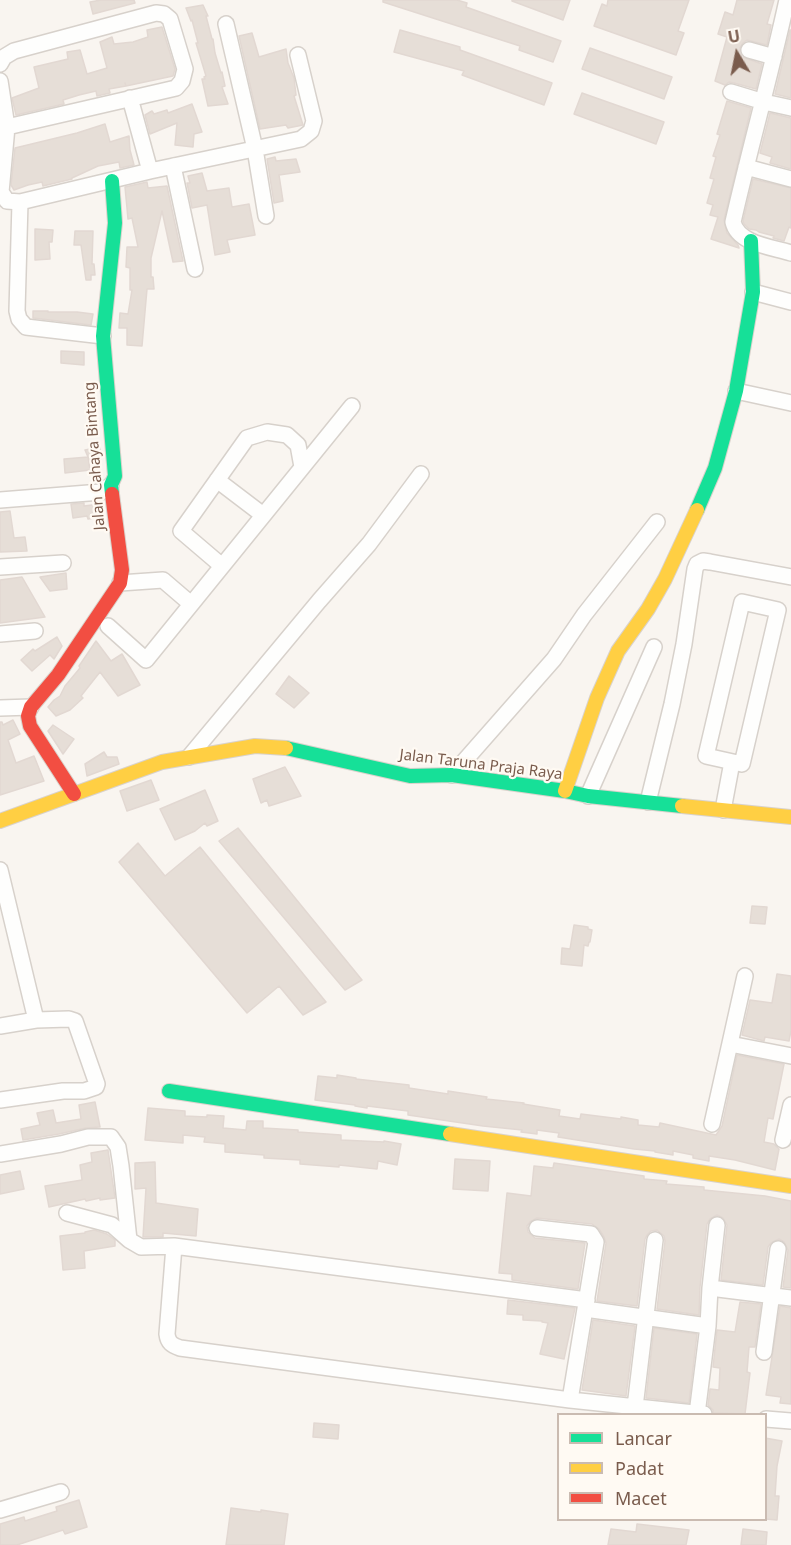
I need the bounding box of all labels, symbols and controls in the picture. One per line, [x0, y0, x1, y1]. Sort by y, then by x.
north arrow [707, 24, 767, 84]
text: U [726, 24, 742, 48]
street label: Jalan Cahaya Bintang [81, 381, 109, 531]
street label: Jalan Taruna Praja Raya [399, 746, 563, 784]
legend [557, 1413, 767, 1521]
text: Lancar [615, 1426, 672, 1450]
text: Padat [615, 1456, 664, 1480]
text: Macet [615, 1486, 667, 1510]

